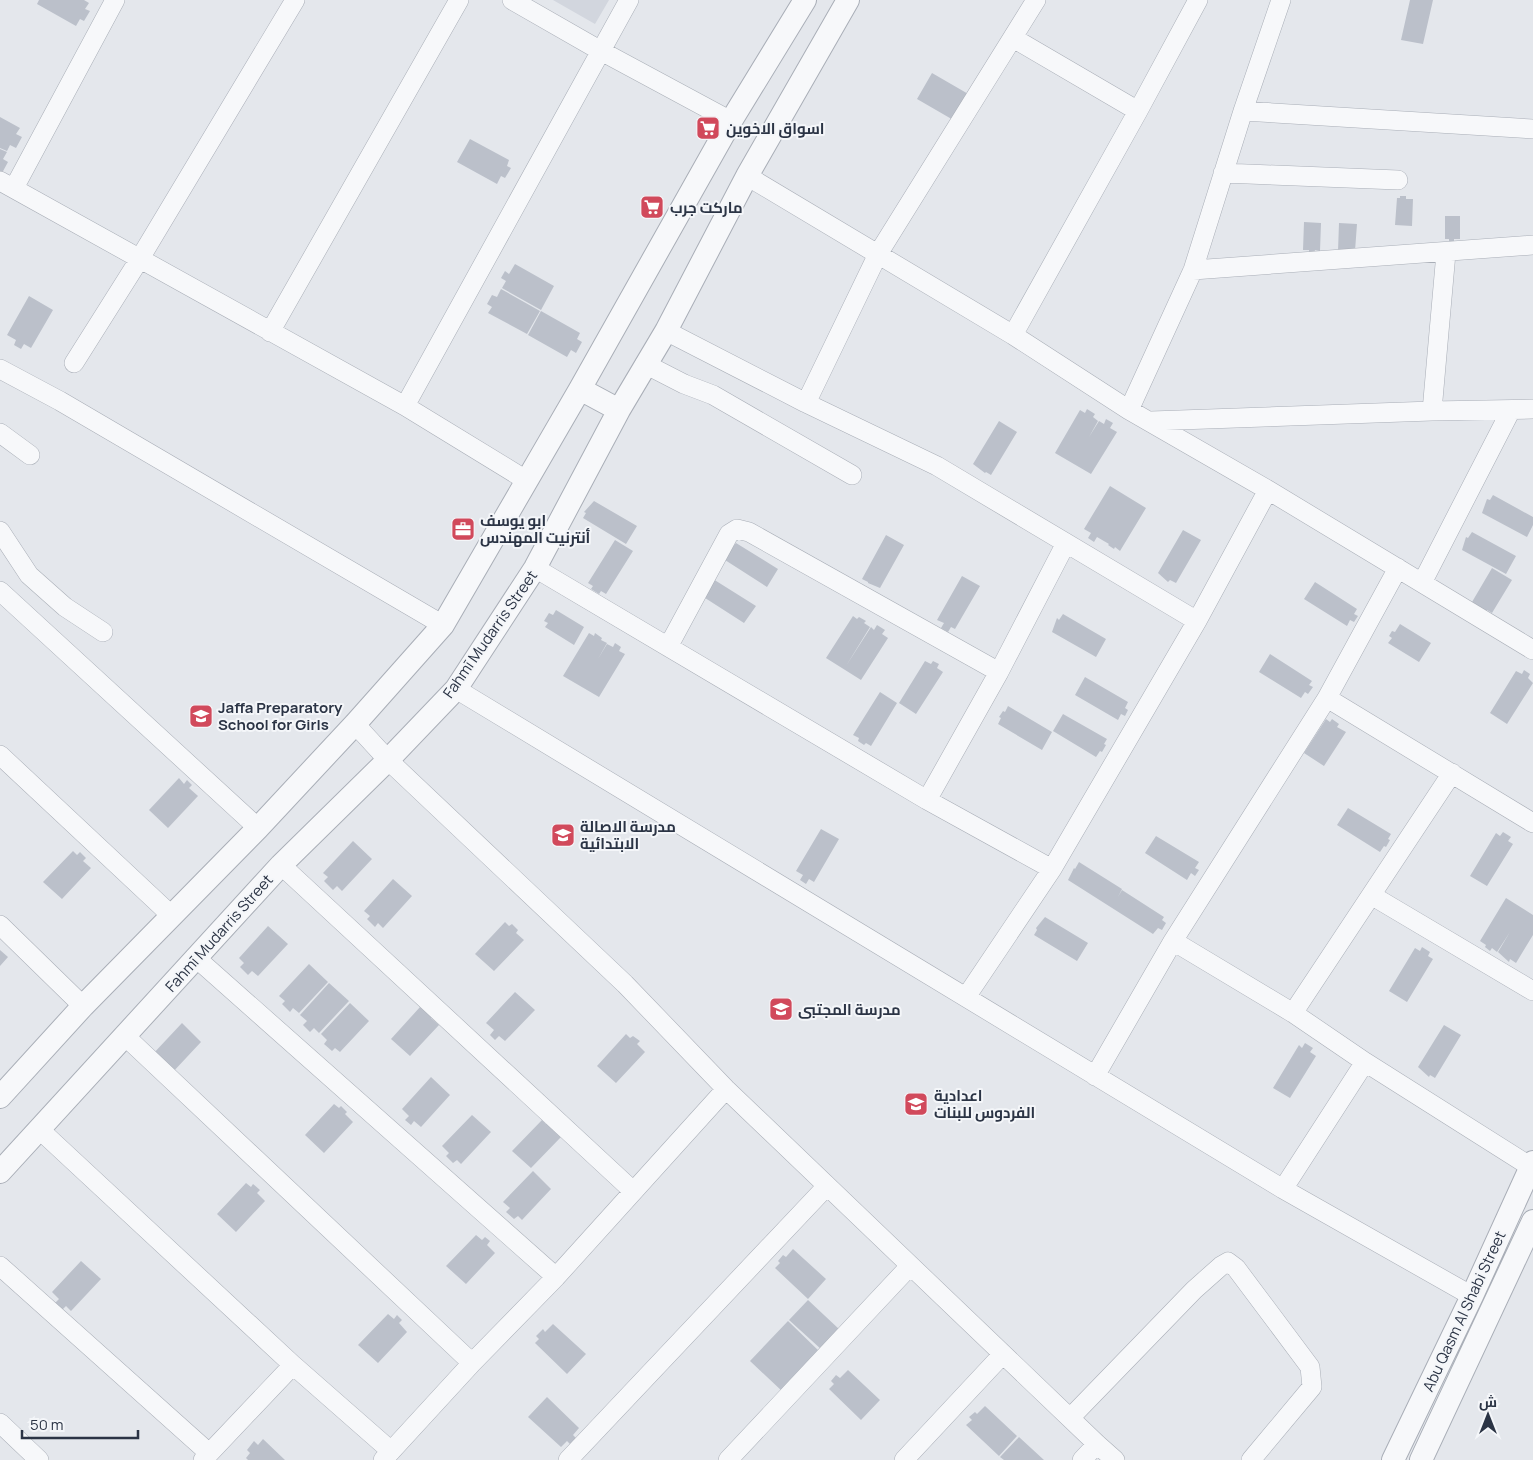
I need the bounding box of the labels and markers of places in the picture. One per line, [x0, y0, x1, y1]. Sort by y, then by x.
supermarket icon: اسواق الاخوين [695, 115, 721, 141]
place label: اسواق الاخوين [726, 118, 825, 139]
supermarket icon: ماركت جرب [639, 194, 665, 220]
place label: ماركت جرب [670, 197, 743, 218]
place label: ابو يوسف أنترنيت المهندس [480, 510, 591, 548]
office icon: ابو يوسف أنترنيت المهندس [450, 516, 476, 542]
place label: Jaffa Preparatory School for Girls [218, 697, 343, 735]
school or university icon: Jaffa Preparatory School for Girls [188, 703, 214, 729]
place label: مدرسة الاصالة الابتدائية [580, 816, 676, 854]
school or university icon: مدرسة الاصالة الابتدائية [550, 822, 576, 848]
school or university icon: مدرسة المجتبى [768, 996, 794, 1022]
place label: مدرسة المجتبى [798, 999, 901, 1020]
place label: اعدادية الفردوس للبنات [934, 1085, 1035, 1123]
school or university icon: اعدادية الفردوس للبنات [903, 1091, 929, 1117]

